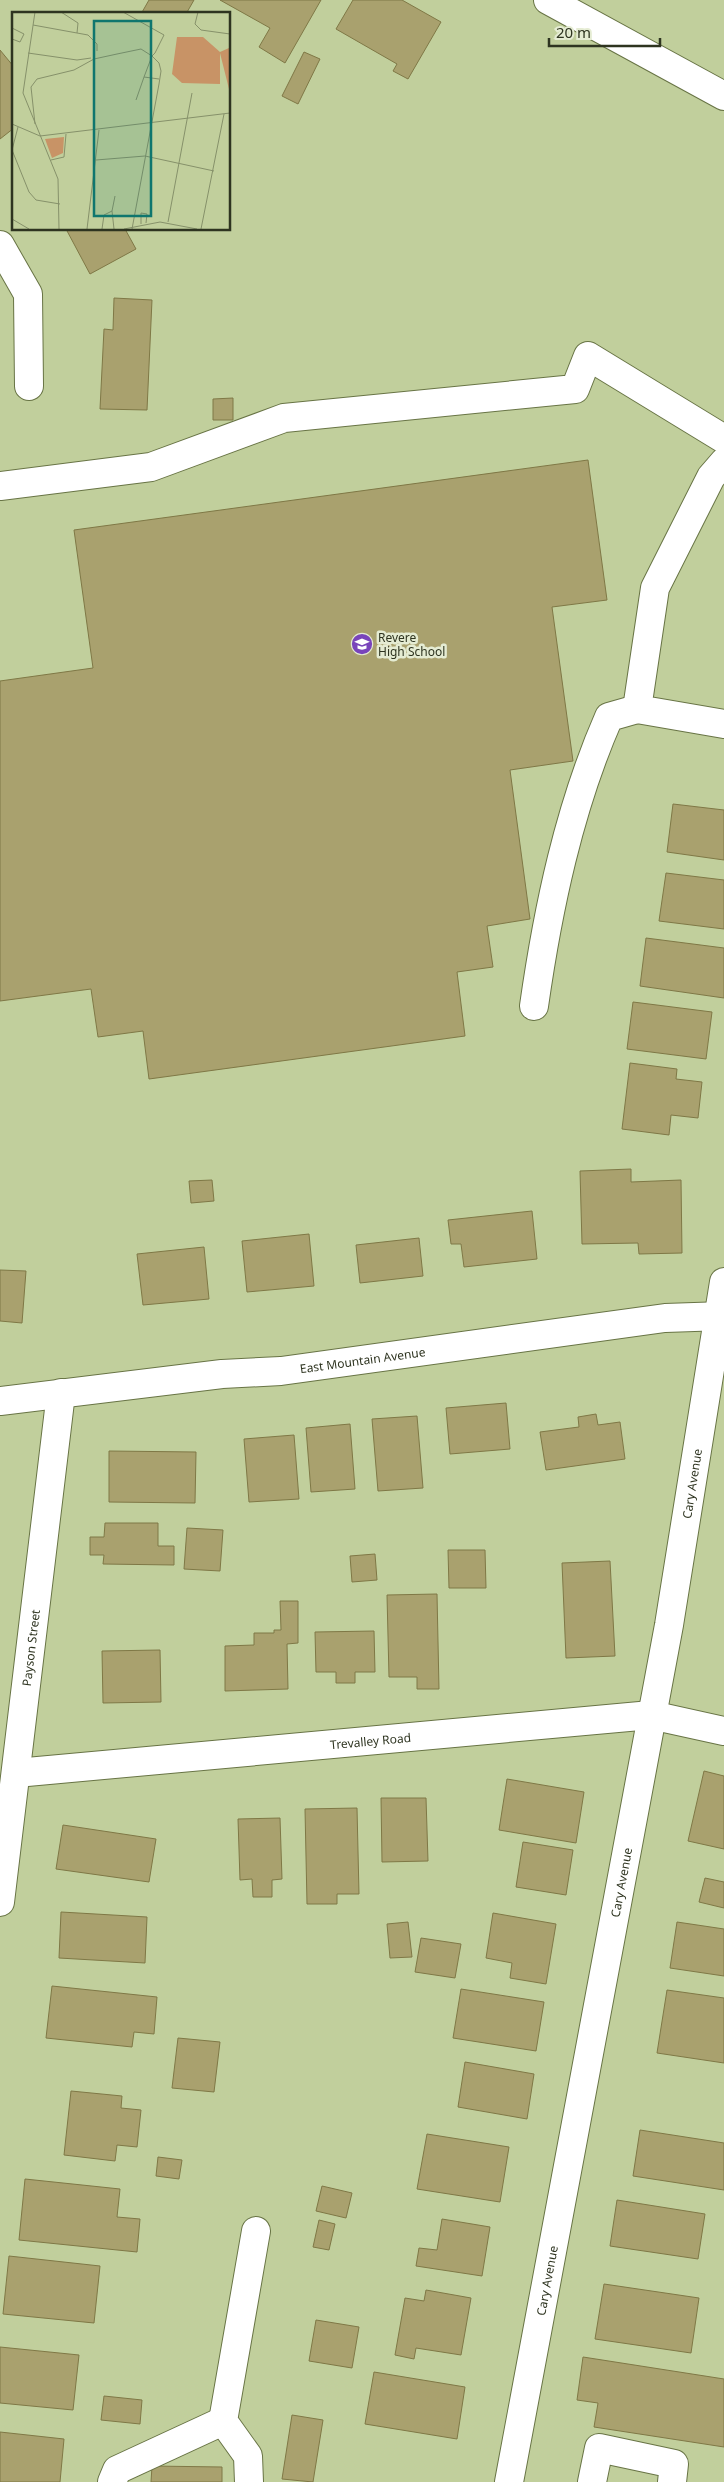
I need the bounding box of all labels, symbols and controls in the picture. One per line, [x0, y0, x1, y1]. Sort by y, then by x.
inset map [12, 12, 230, 230]
scale bar [549, 15, 660, 47]
text: 20 m [556, 22, 591, 42]
place label: Revere High School [378, 629, 445, 660]
school or university icon: Revere High School [350, 632, 374, 656]
street label: East Mountain Avenue [299, 1343, 427, 1377]
street label: Cary Avenue [678, 1447, 706, 1520]
street label: Payson Street [17, 1608, 44, 1687]
street label: Trevalley Road [329, 1728, 412, 1753]
street label: Cary Avenue [606, 1846, 636, 1919]
street label: Cary Avenue [532, 2244, 562, 2317]

